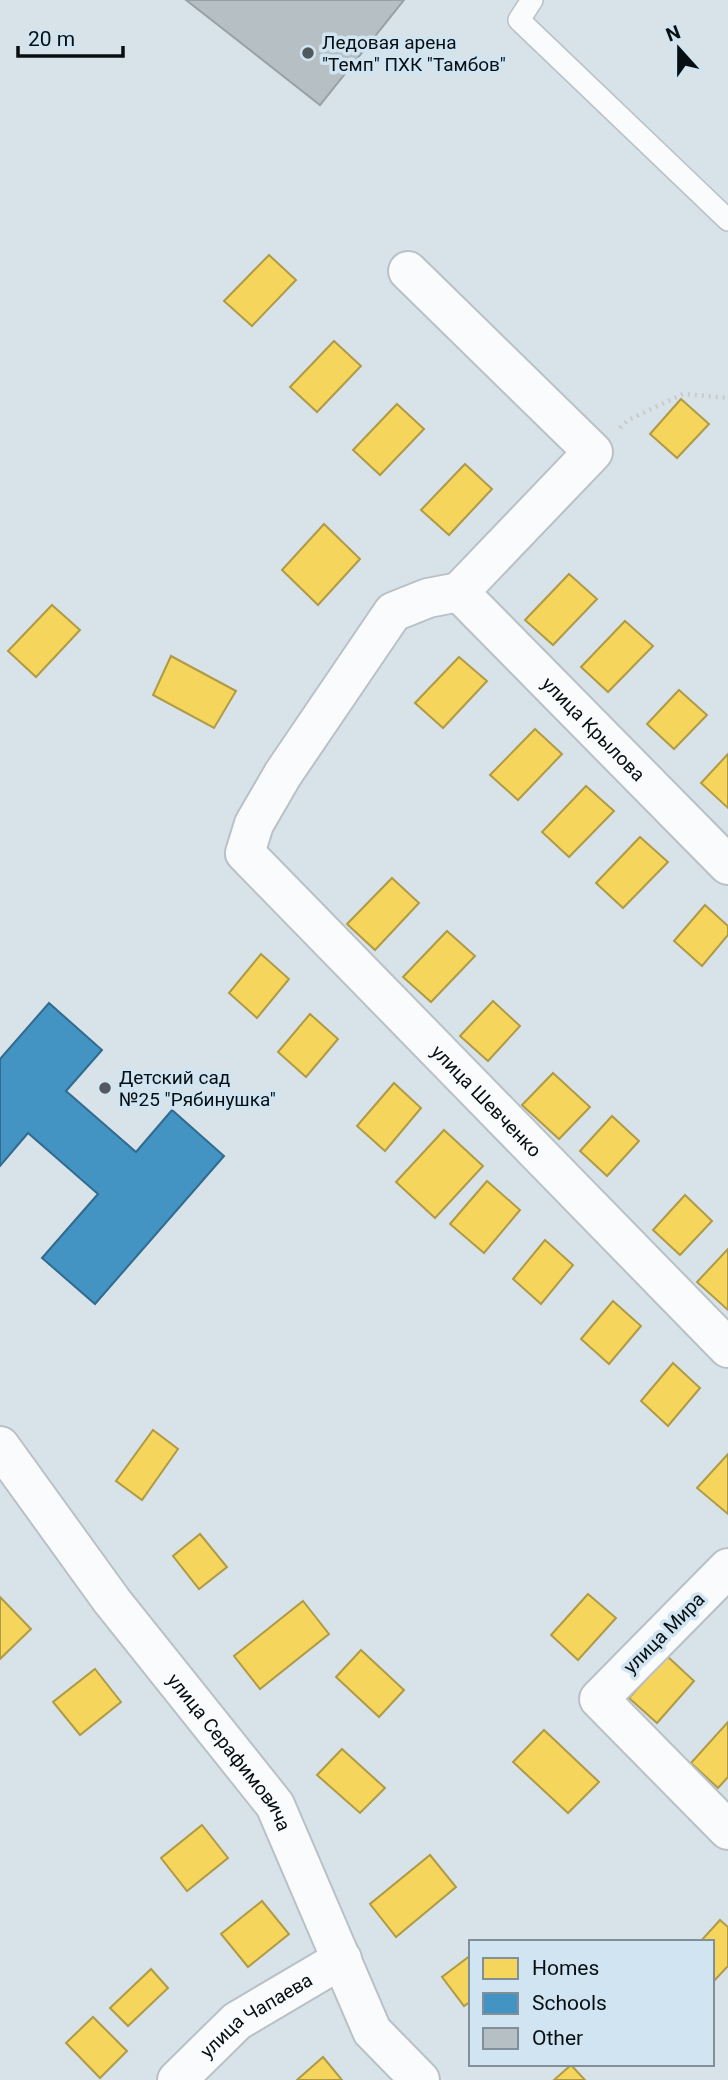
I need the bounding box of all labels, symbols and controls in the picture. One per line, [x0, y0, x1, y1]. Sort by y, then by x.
scale bar [18, 14, 122, 58]
north arrow [644, 14, 714, 84]
text: N [663, 20, 683, 47]
text: 20 m [28, 27, 75, 51]
place label: Ледовая арена "Темп" ПХК "Тамбов" [322, 31, 506, 76]
marker: Ледовая арена "Темп" ПХК "Тамбов" [300, 45, 316, 61]
street label: улица Крылова [537, 672, 650, 786]
street label: улица Шевченко [427, 1040, 547, 1162]
place label: Детский сад №25 "Рябинушка" [119, 1066, 276, 1111]
marker: Детский сад №25 "Рябинушка" [97, 1080, 113, 1096]
street label: улица Мира [619, 1588, 709, 1678]
street label: улица Серафимовича [163, 1668, 296, 1834]
legend [469, 1940, 714, 2066]
text: Homes [532, 1956, 599, 1980]
street label: улица Чапаева [195, 1968, 316, 2063]
text: Schools [532, 1991, 607, 2015]
text: Other [532, 2026, 583, 2050]

